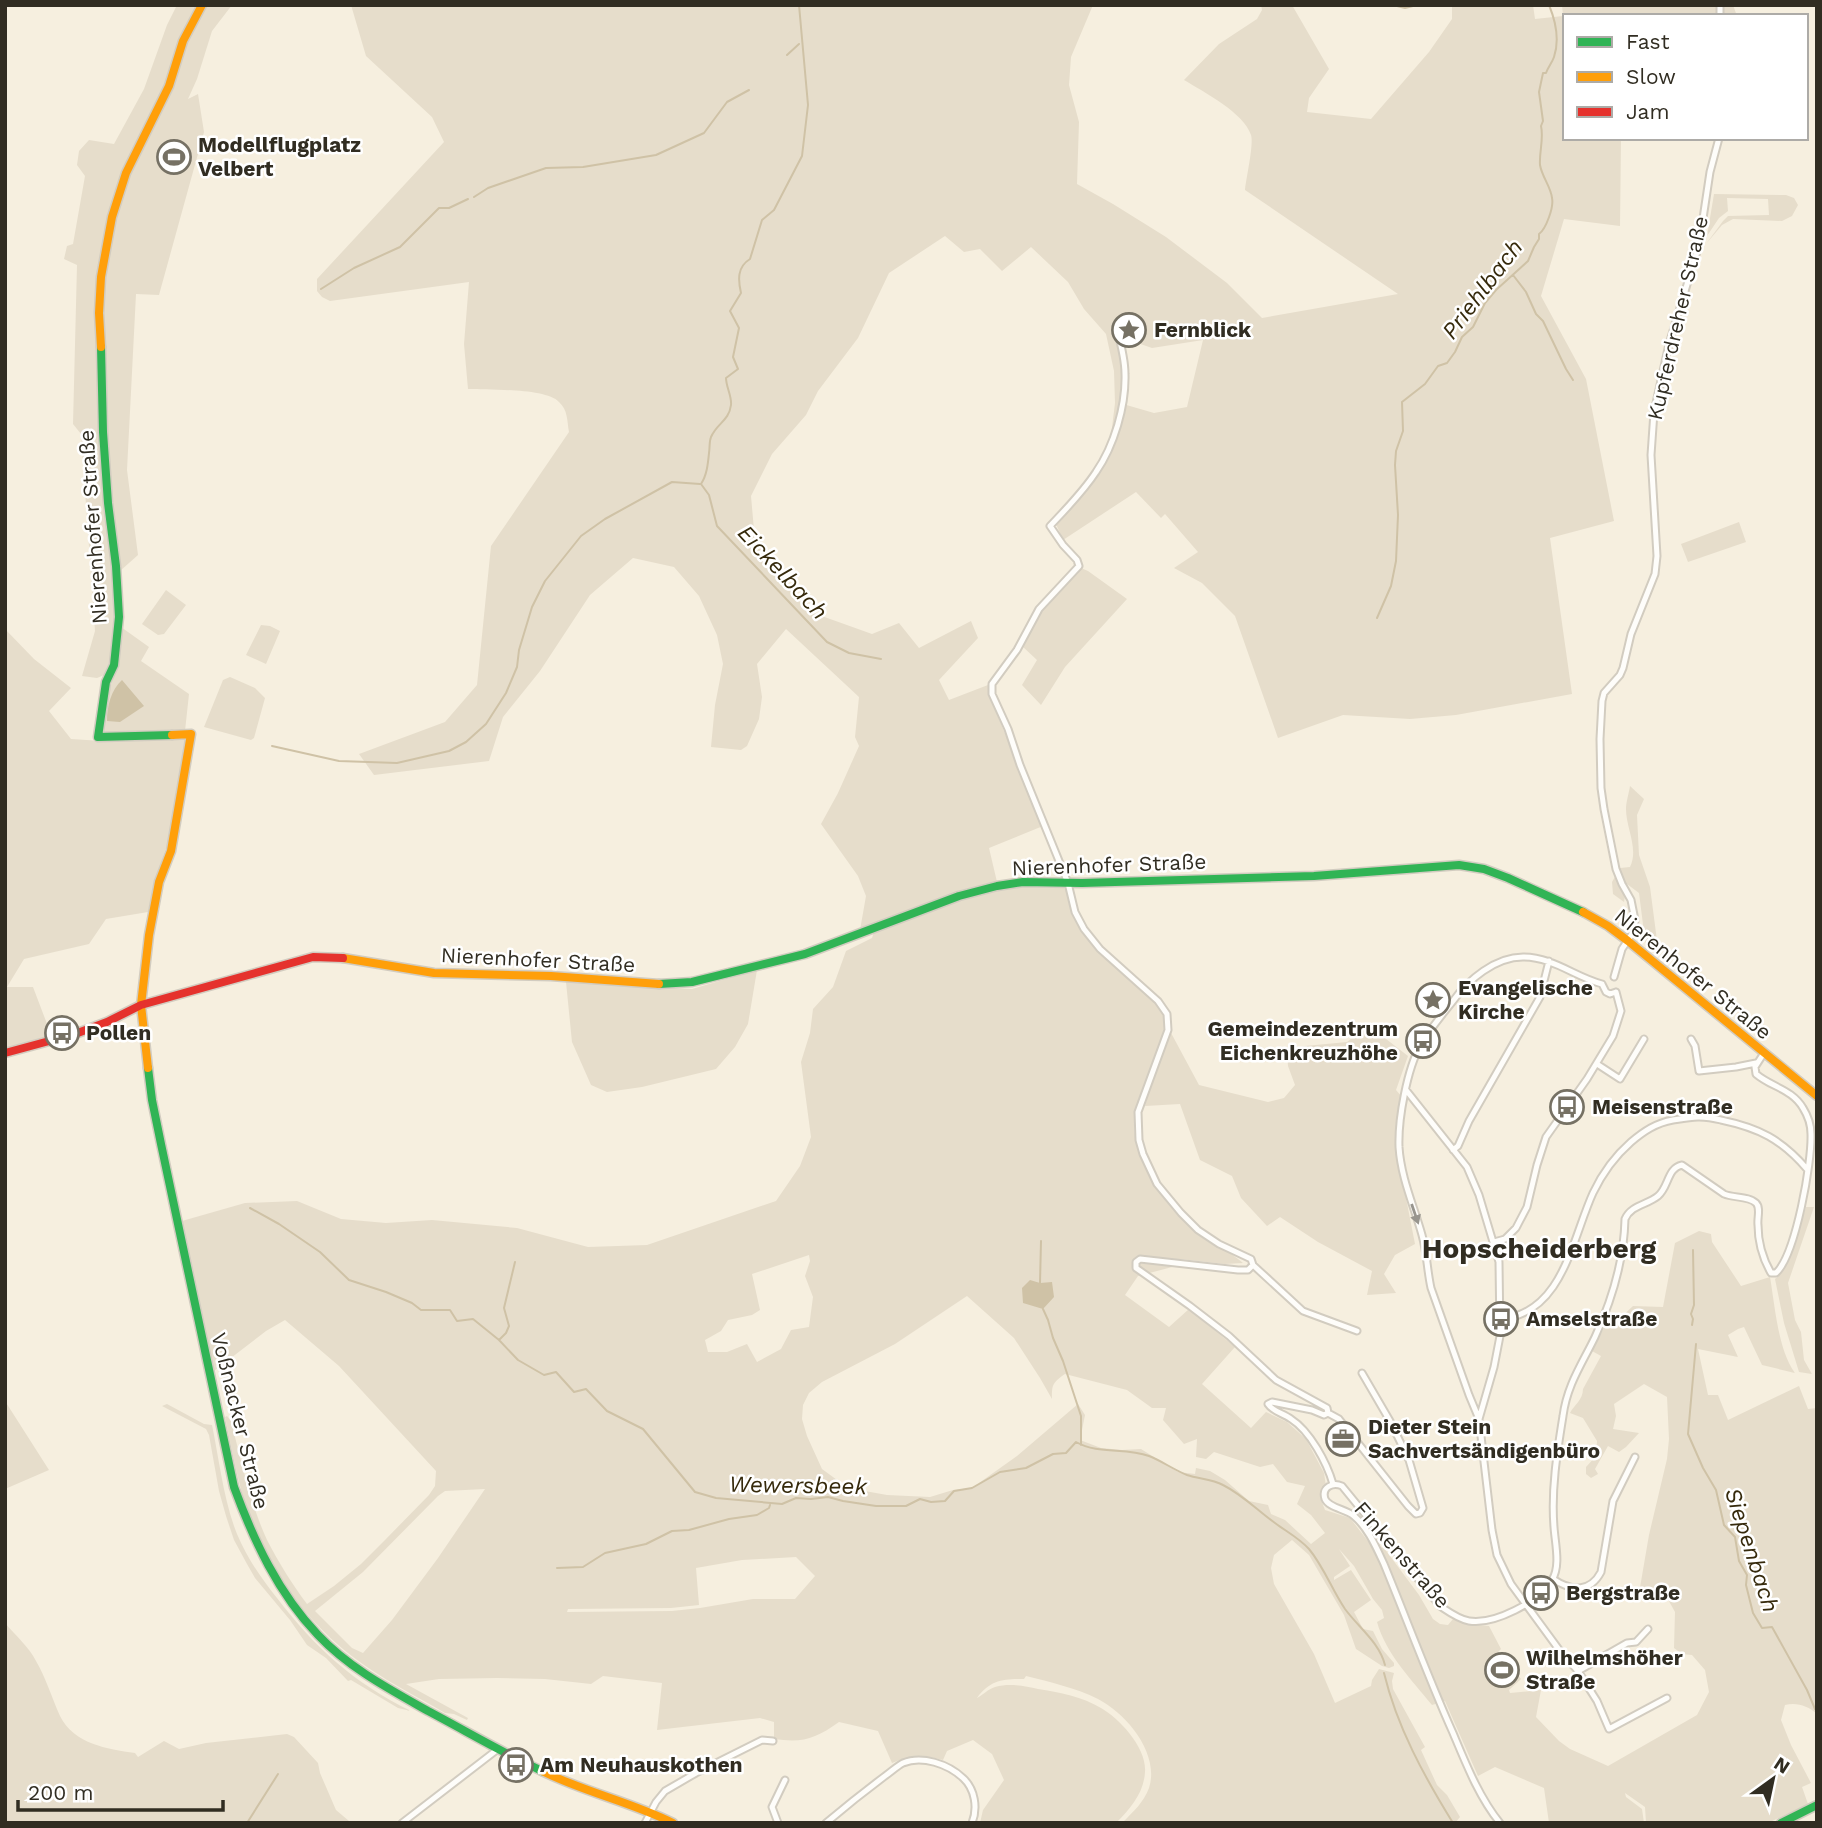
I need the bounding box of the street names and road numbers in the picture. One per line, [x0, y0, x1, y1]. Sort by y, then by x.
street label: Kupferdreher Straße [1642, 213, 1713, 422]
street label: Nierenhofer Straße [73, 429, 112, 625]
street label: Nierenhofer Straße [1011, 849, 1207, 880]
street label: Nierenhofer Straße [1610, 903, 1777, 1045]
street label: Nierenhofer Straße [440, 942, 636, 977]
street label: Voßnacker Straße [206, 1330, 275, 1512]
street label: Finkenstraße [1349, 1496, 1455, 1613]

